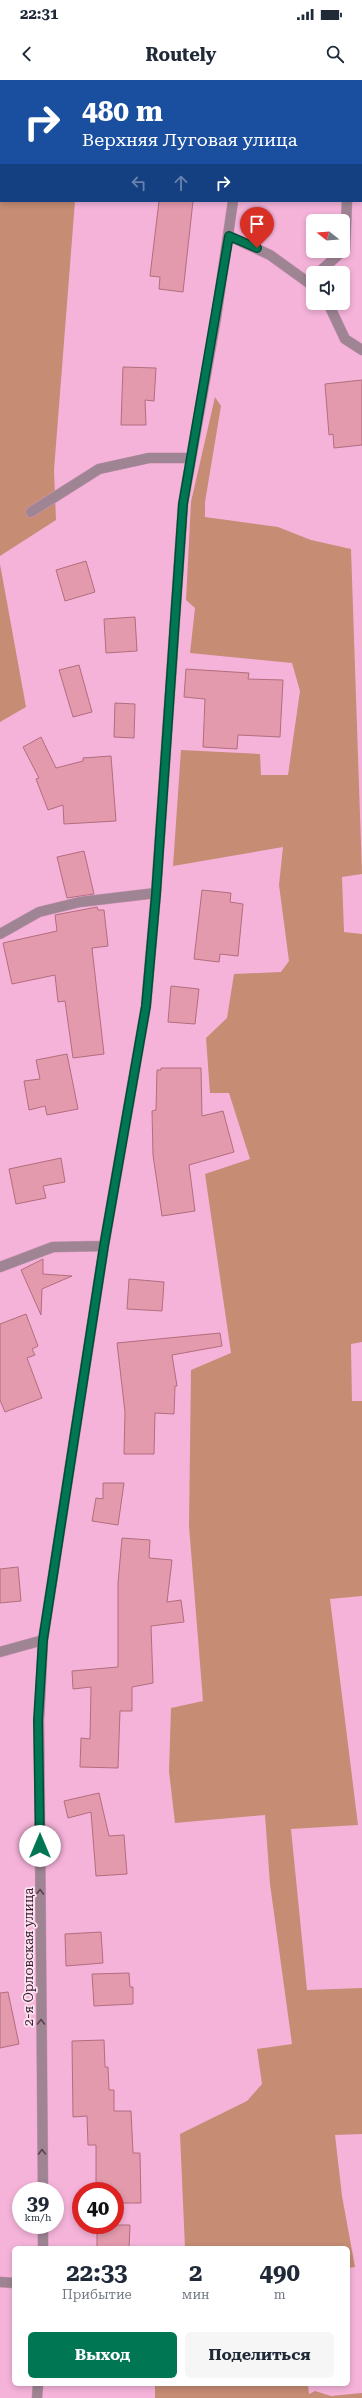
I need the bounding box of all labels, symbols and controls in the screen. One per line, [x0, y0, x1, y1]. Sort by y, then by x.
text: 22:31 [20, 5, 58, 23]
icon: back [16, 43, 38, 65]
icon: search [324, 43, 346, 65]
text: Routely [146, 44, 216, 65]
text: 480 m [82, 95, 163, 128]
icon: right [16, 96, 68, 148]
text: Верхняя Луговая улица [82, 129, 297, 150]
icon: left [128, 172, 150, 194]
icon: ahead [170, 172, 192, 194]
icon: right [212, 172, 234, 194]
pin [240, 207, 274, 248]
icon: arrive [246, 213, 268, 235]
north arrow [306, 214, 350, 258]
map controls [306, 214, 350, 310]
button: sound [306, 266, 350, 310]
position arrow [19, 1825, 61, 1867]
street label: 2-я Орловская улица [21, 1888, 36, 2026]
one-way arrow [36, 1889, 44, 1895]
one-way arrow [37, 2019, 45, 2025]
one-way arrow [38, 2149, 46, 2155]
speed limit sign: 40 [72, 2182, 124, 2234]
text: 39 [27, 2191, 49, 2215]
text: km/h [25, 2212, 51, 2223]
text: 22:33 [66, 2259, 128, 2287]
text: 2 [189, 2259, 202, 2287]
text: 490 [260, 2259, 300, 2287]
text: Прибытие [62, 2287, 132, 2302]
text: мин [182, 2287, 210, 2302]
text: m [274, 2287, 286, 2302]
button: Выход [28, 2332, 177, 2378]
button: Поделиться [185, 2332, 334, 2378]

